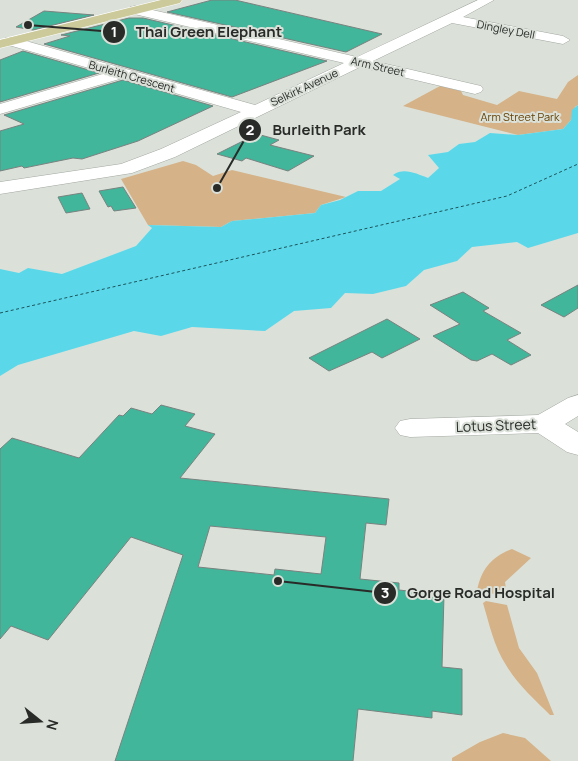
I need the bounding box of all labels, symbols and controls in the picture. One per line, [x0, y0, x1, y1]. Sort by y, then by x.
street label: Dingley Dell [476, 16, 536, 42]
callout: Thai Green Elephant [101, 17, 293, 47]
text: 1 [111, 21, 117, 42]
text: Thai Green Elephant [136, 21, 282, 42]
street label: Arm Street [350, 53, 406, 79]
street label: Burleith Crescent [87, 57, 177, 95]
street label: Selkirk Avenue [268, 65, 341, 109]
park label: Arm Street Park [481, 109, 560, 124]
callout: Burleith Park [238, 115, 376, 145]
text: 2 [246, 119, 255, 140]
text: Burleith Park [272, 119, 367, 140]
street label: Lotus Street [455, 414, 537, 436]
callout: Gorge Road Hospital [372, 578, 565, 608]
text: 3 [381, 582, 389, 603]
text: Gorge Road Hospital [407, 582, 555, 603]
north arrow [15, 696, 65, 746]
text: N [42, 717, 63, 733]

